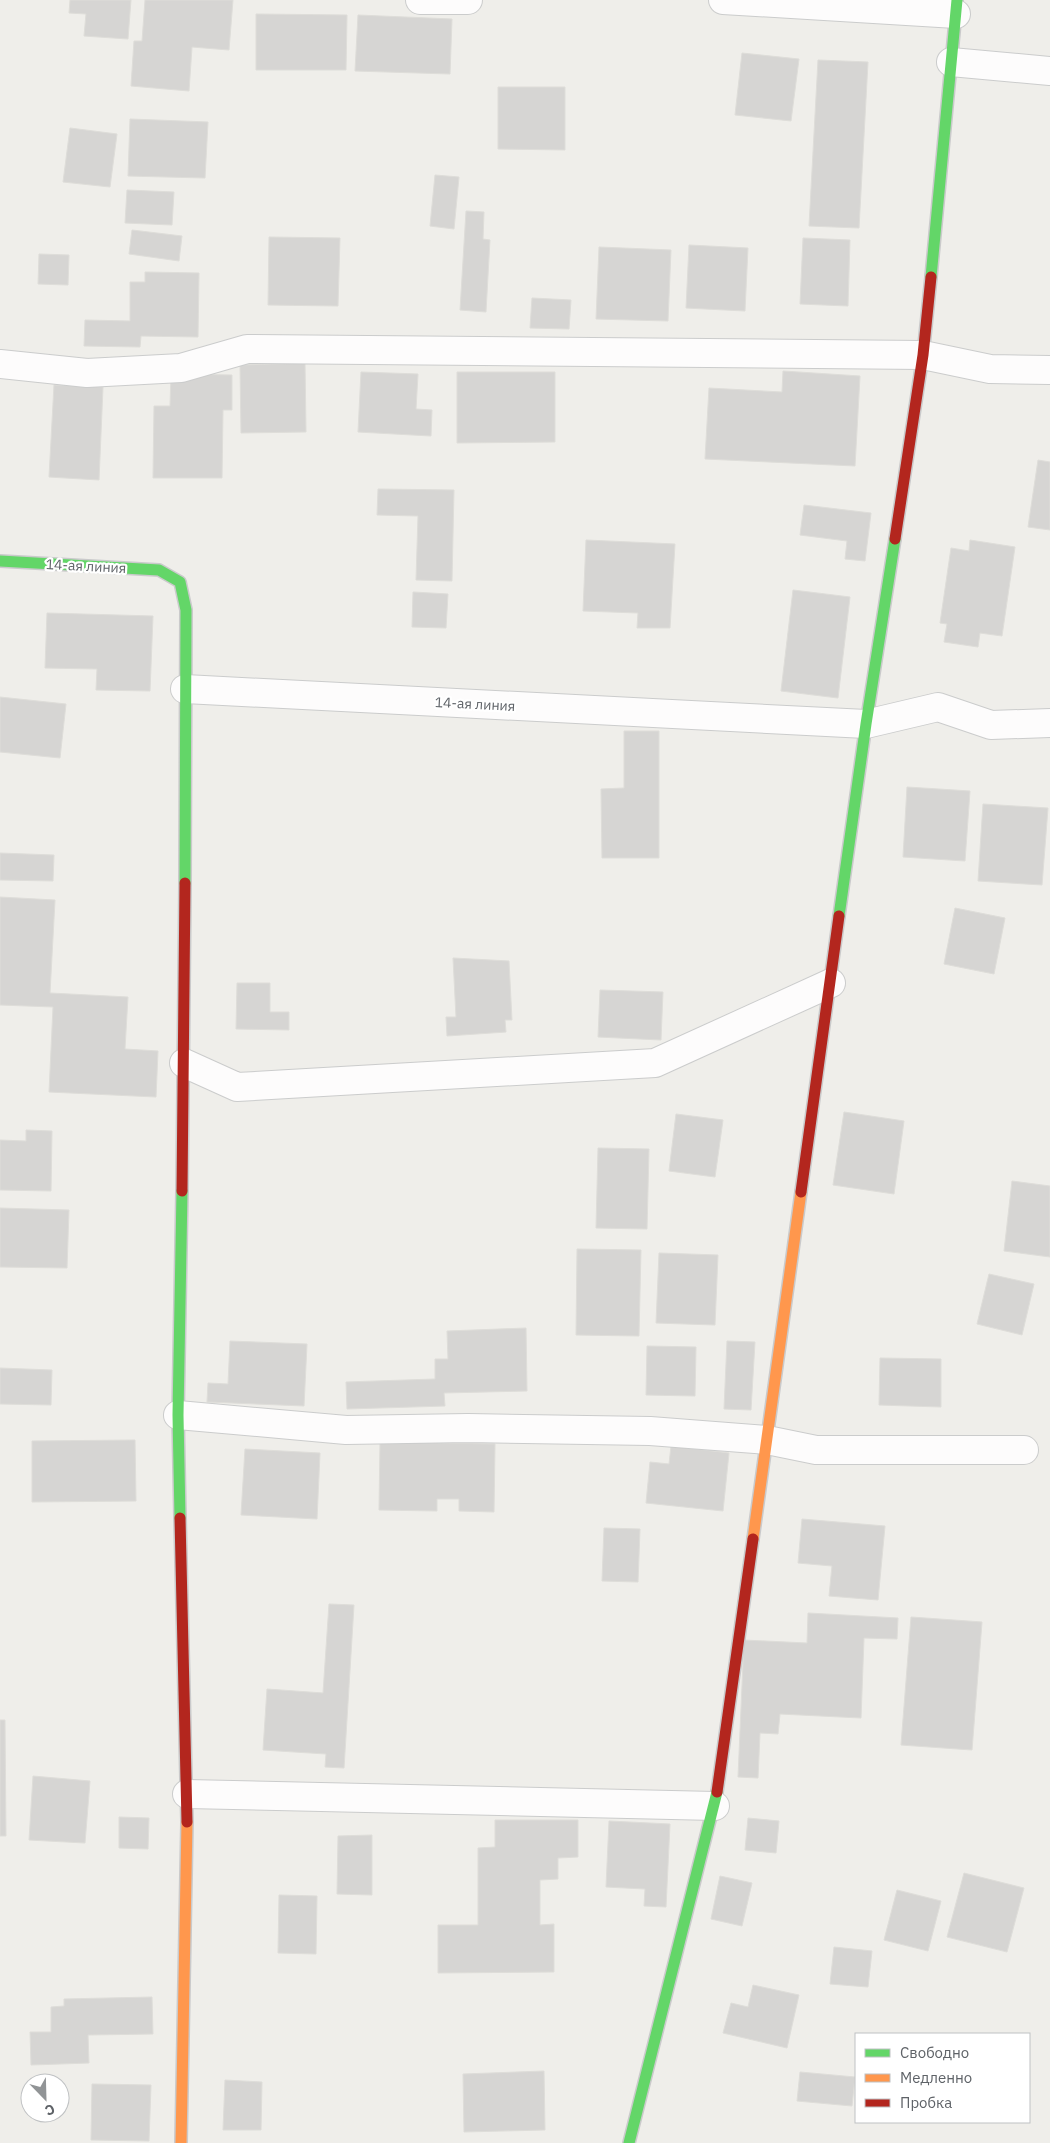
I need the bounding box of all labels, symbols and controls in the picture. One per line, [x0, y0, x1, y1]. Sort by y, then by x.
street label: 14-ая линия [45, 555, 127, 577]
street label: 14-ая линия [434, 693, 516, 715]
legend [855, 2033, 1030, 2123]
text: Свободно [900, 2043, 969, 2062]
text: Медленно [900, 2068, 972, 2087]
north arrow [20, 2073, 70, 2123]
text: Пробка [900, 2093, 952, 2112]
text: С [42, 2100, 58, 2120]

